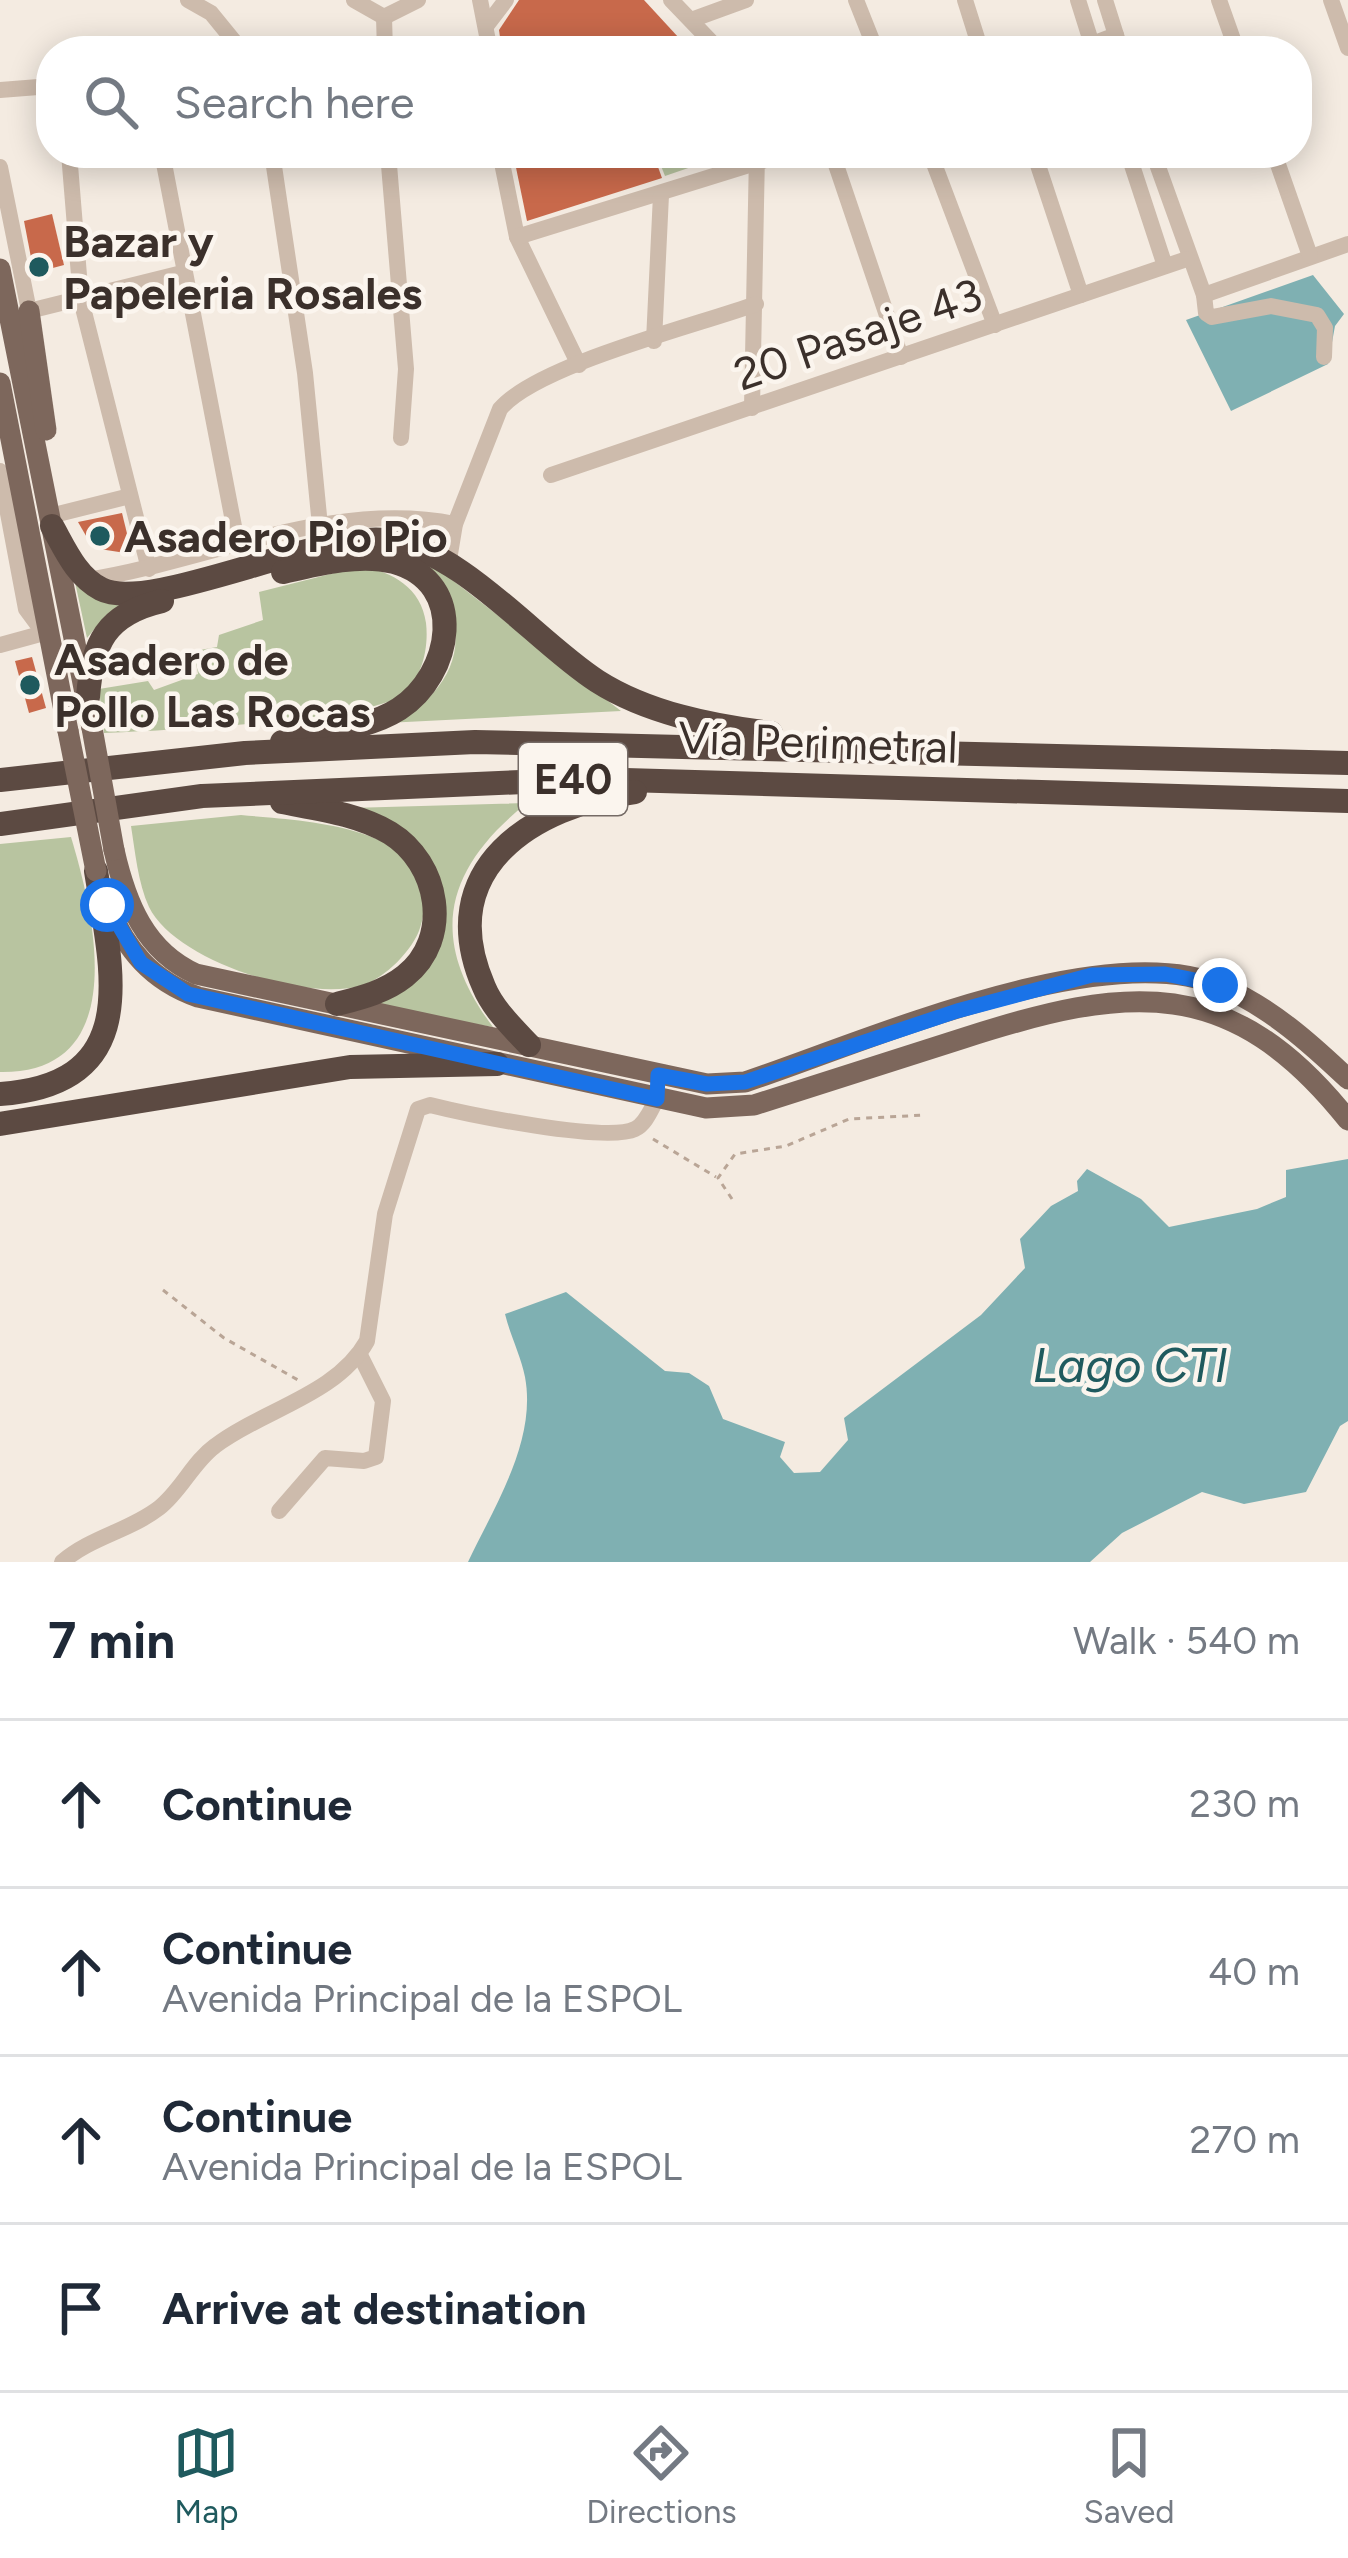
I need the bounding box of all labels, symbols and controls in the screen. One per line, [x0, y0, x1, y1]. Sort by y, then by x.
search box [36, 36, 1312, 168]
icon: search [78, 69, 144, 135]
text: Search here [174, 75, 414, 129]
place label: Bazar y Papeleria Rosales [63, 214, 422, 320]
marker: Bazar y Papeleria Rosales [26, 254, 52, 280]
street label: 20 Pasaje 43 [727, 267, 989, 401]
place label: Asadero Pio Pio [124, 509, 448, 563]
marker: Asadero Pio Pio [87, 523, 113, 549]
place label: Asadero de Pollo Las Rocas [54, 632, 370, 738]
marker: Asadero de Pollo Las Rocas [17, 672, 43, 698]
street label: Vía Perimetral [677, 710, 959, 774]
road number: E40 [519, 743, 627, 815]
route start [80, 878, 134, 932]
route end [1193, 958, 1247, 1012]
water label: Lago CTI [1032, 1336, 1228, 1394]
text: 7 min [48, 1610, 175, 1671]
text: Walk · 540 m [1073, 1617, 1300, 1664]
icon: ahead [48, 1771, 114, 1837]
text: Continue [162, 1777, 352, 1831]
text: 230 m [1189, 1780, 1300, 1827]
text: Continue [162, 1921, 352, 1975]
icon: ahead [48, 1939, 114, 2005]
text: 40 m [1208, 1948, 1300, 1995]
text: Avenida Principal de la ESPOL [162, 1975, 682, 2022]
text: Continue [162, 2089, 352, 2143]
icon: ahead [48, 2107, 114, 2173]
text: 270 m [1189, 2116, 1300, 2163]
text: Avenida Principal de la ESPOL [162, 2143, 682, 2190]
icon: arrive [48, 2275, 114, 2341]
text: Arrive at destination [162, 2281, 586, 2335]
tab: Map [173, 2420, 239, 2531]
tab: Directions [586, 2420, 737, 2531]
tab: Saved [1084, 2420, 1175, 2531]

